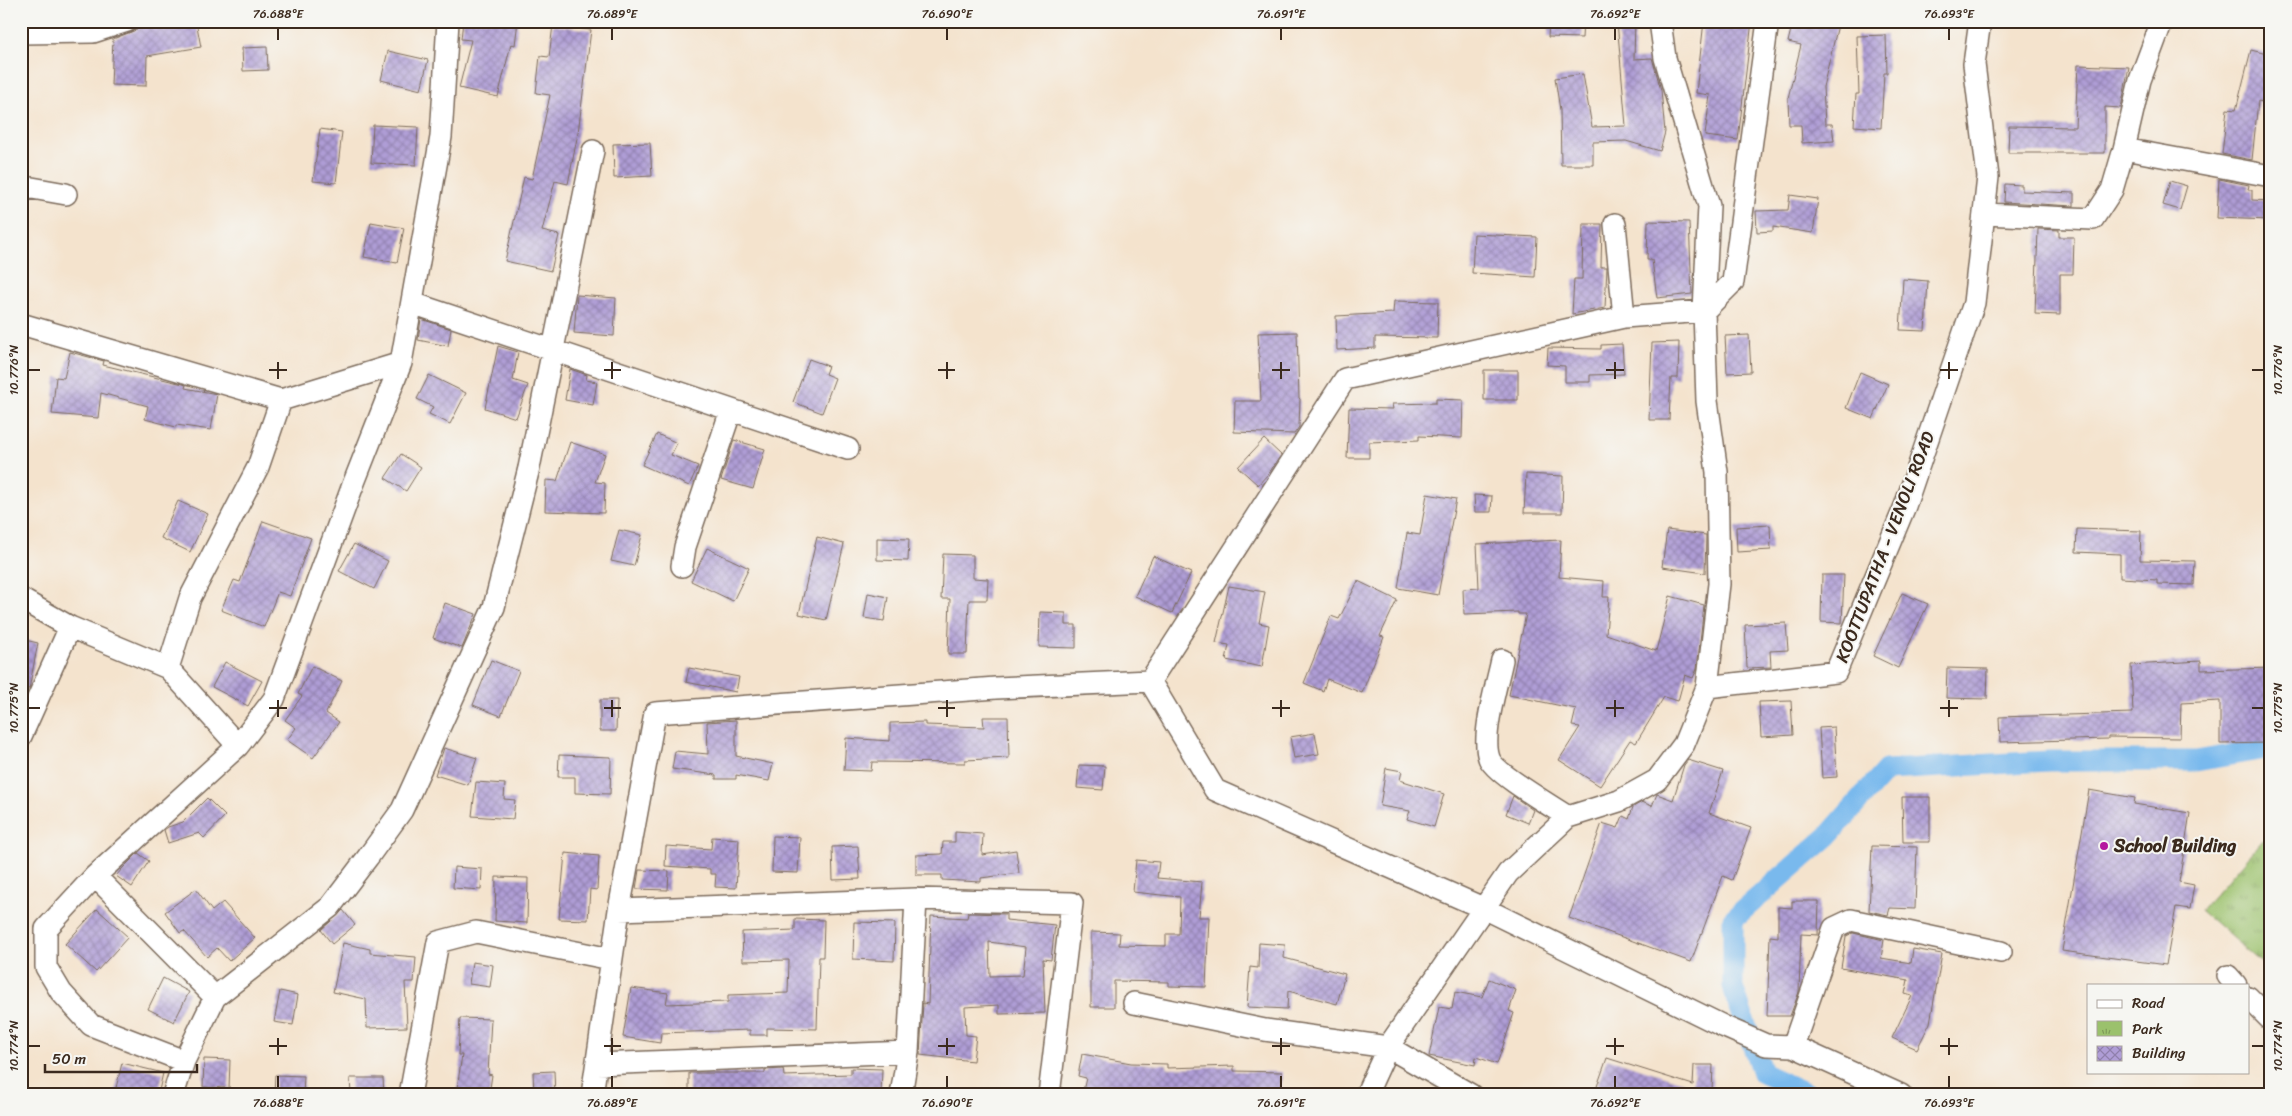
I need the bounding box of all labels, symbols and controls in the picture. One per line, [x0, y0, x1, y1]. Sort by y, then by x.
text: 76.688°E [253, 3, 305, 25]
text: 76.689°E [587, 3, 639, 25]
text: 76.690°E [922, 3, 974, 25]
text: 76.691°E [1257, 3, 1307, 25]
text: 76.692°E [1590, 3, 1641, 25]
text: 76.693°E [1924, 3, 1975, 25]
text: 10.776°N [3, 344, 25, 395]
text: 10.776°N [2267, 344, 2289, 395]
street label: KOOTTUPATHA - VENOLI ROAD [1826, 426, 1944, 667]
text: 10.775°N [3, 682, 25, 733]
text: 10.775°N [2267, 682, 2289, 733]
place label: School Building [2113, 830, 2236, 862]
marker: School Building [2098, 840, 2110, 852]
legend [2087, 984, 2250, 1074]
text: Road [2132, 990, 2165, 1016]
text: Park [2132, 1016, 2163, 1042]
text: 10.774°N [3, 1020, 25, 1072]
text: 10.774°N [2267, 1020, 2289, 1072]
text: Building [2132, 1040, 2186, 1066]
scale bar [45, 1041, 198, 1073]
text: 50 m [52, 1046, 87, 1072]
text: 76.688°E [253, 1092, 305, 1114]
text: 76.689°E [587, 1092, 639, 1114]
text: 76.690°E [922, 1092, 974, 1114]
text: 76.691°E [1257, 1092, 1307, 1114]
text: 76.692°E [1590, 1092, 1641, 1114]
text: 76.693°E [1924, 1092, 1975, 1114]

